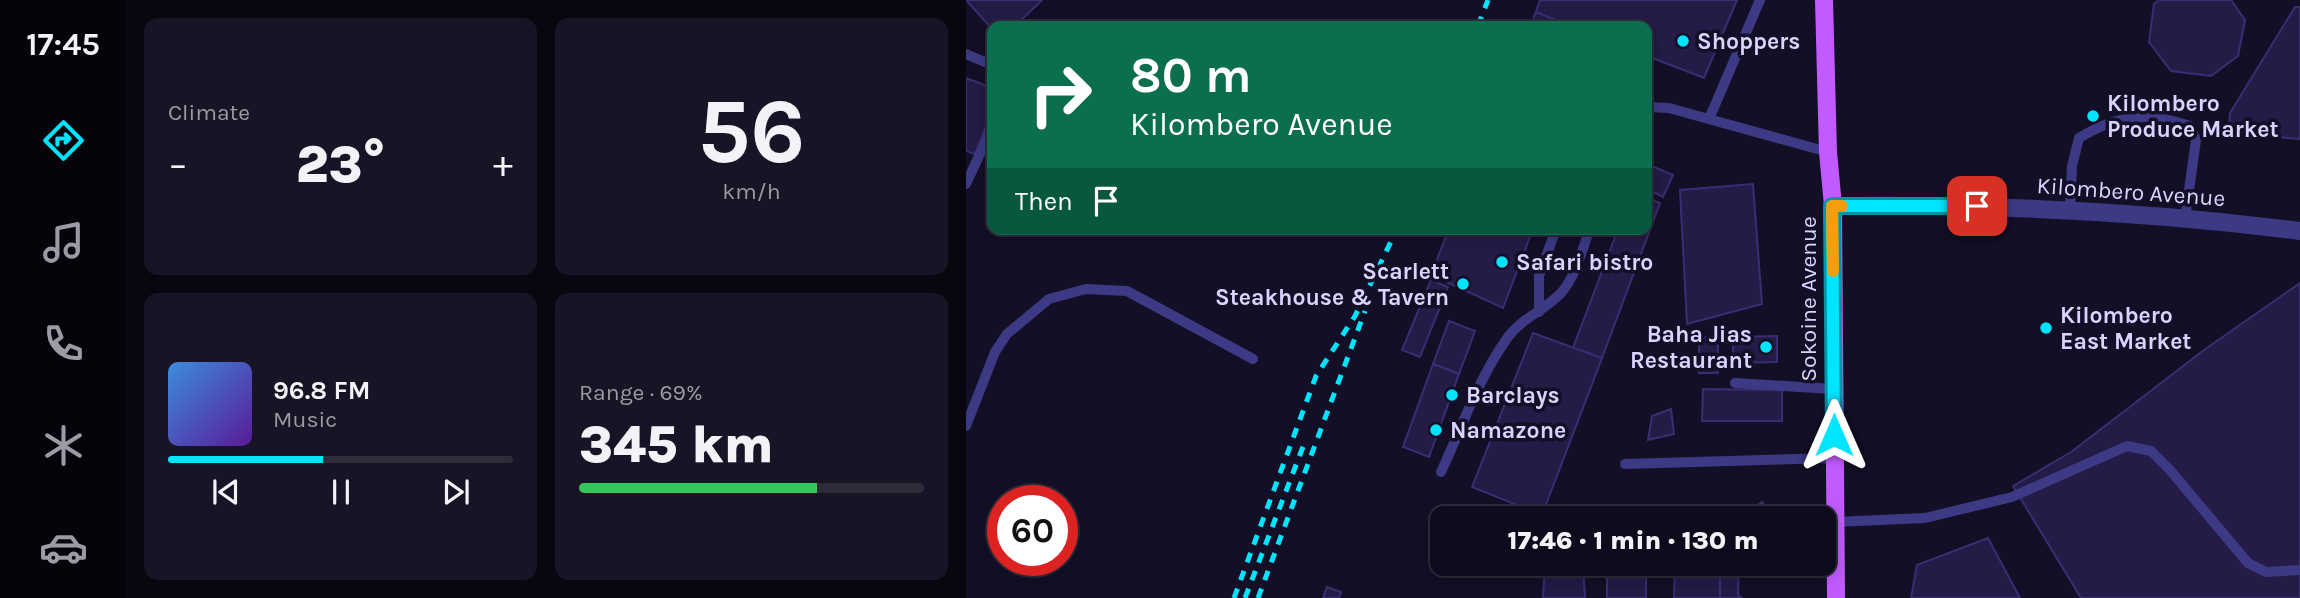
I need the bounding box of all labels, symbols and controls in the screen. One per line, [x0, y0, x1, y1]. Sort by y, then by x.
text: 17:45 [26, 26, 100, 63]
place label: Shoppers [1697, 28, 1800, 55]
marker: Shoppers [1675, 33, 1691, 49]
text: 80 m [1130, 47, 1252, 104]
icon: right [1015, 49, 1106, 140]
text: 56 [697, 79, 806, 185]
place label: Kilombero Produce Market [2107, 90, 2279, 143]
text: Climate [168, 99, 250, 126]
text: Kilombero Avenue [1130, 106, 1393, 143]
marker: Kilombero Produce Market [2085, 108, 2101, 124]
icon: directions [39, 116, 88, 165]
text: 23° [296, 134, 385, 195]
text: − [168, 142, 188, 187]
text: + [493, 142, 513, 187]
street label: Kilombero Avenue [2036, 172, 2226, 212]
pin [1947, 176, 2007, 236]
text: km/h [722, 178, 781, 205]
icon: arrive [1087, 182, 1125, 220]
text: Then [1015, 186, 1073, 217]
icon: arrive [1958, 187, 1996, 225]
street label: Sokoine Avenue [1795, 216, 1822, 382]
icon: music [39, 218, 88, 267]
place label: Safari bistro [1516, 249, 1653, 276]
marker: Safari bistro [1494, 254, 1510, 270]
place label: Scarlett Steakhouse & Tavern [1215, 258, 1449, 311]
marker: Scarlett Steakhouse & Tavern [1455, 276, 1471, 292]
place label: Kilombero East Market [2060, 302, 2191, 355]
icon: phone [39, 319, 88, 368]
marker: Kilombero East Market [2038, 320, 2054, 336]
place label: Baha Jias Restaurant [1630, 321, 1752, 374]
marker: Baha Jias Restaurant [1758, 339, 1774, 355]
text: 96.8 FM [273, 375, 371, 406]
text: Range · 69% [579, 379, 703, 406]
place label: Barclays [1466, 382, 1560, 409]
marker: Barclays [1444, 387, 1460, 403]
position arrow [1797, 398, 1871, 472]
text: Music [273, 406, 337, 433]
text: 345 km [579, 414, 774, 475]
place label: Namazone [1450, 417, 1566, 444]
icon: climate [39, 421, 88, 470]
marker: Namazone [1428, 422, 1444, 438]
icon: previous [207, 473, 245, 511]
icon: pause [322, 473, 360, 511]
icon: next [437, 473, 475, 511]
speed limit sign: 60 [987, 485, 1078, 576]
icon: car [39, 523, 88, 572]
text: 17:46 · 1 min · 130 m [1508, 525, 1758, 556]

